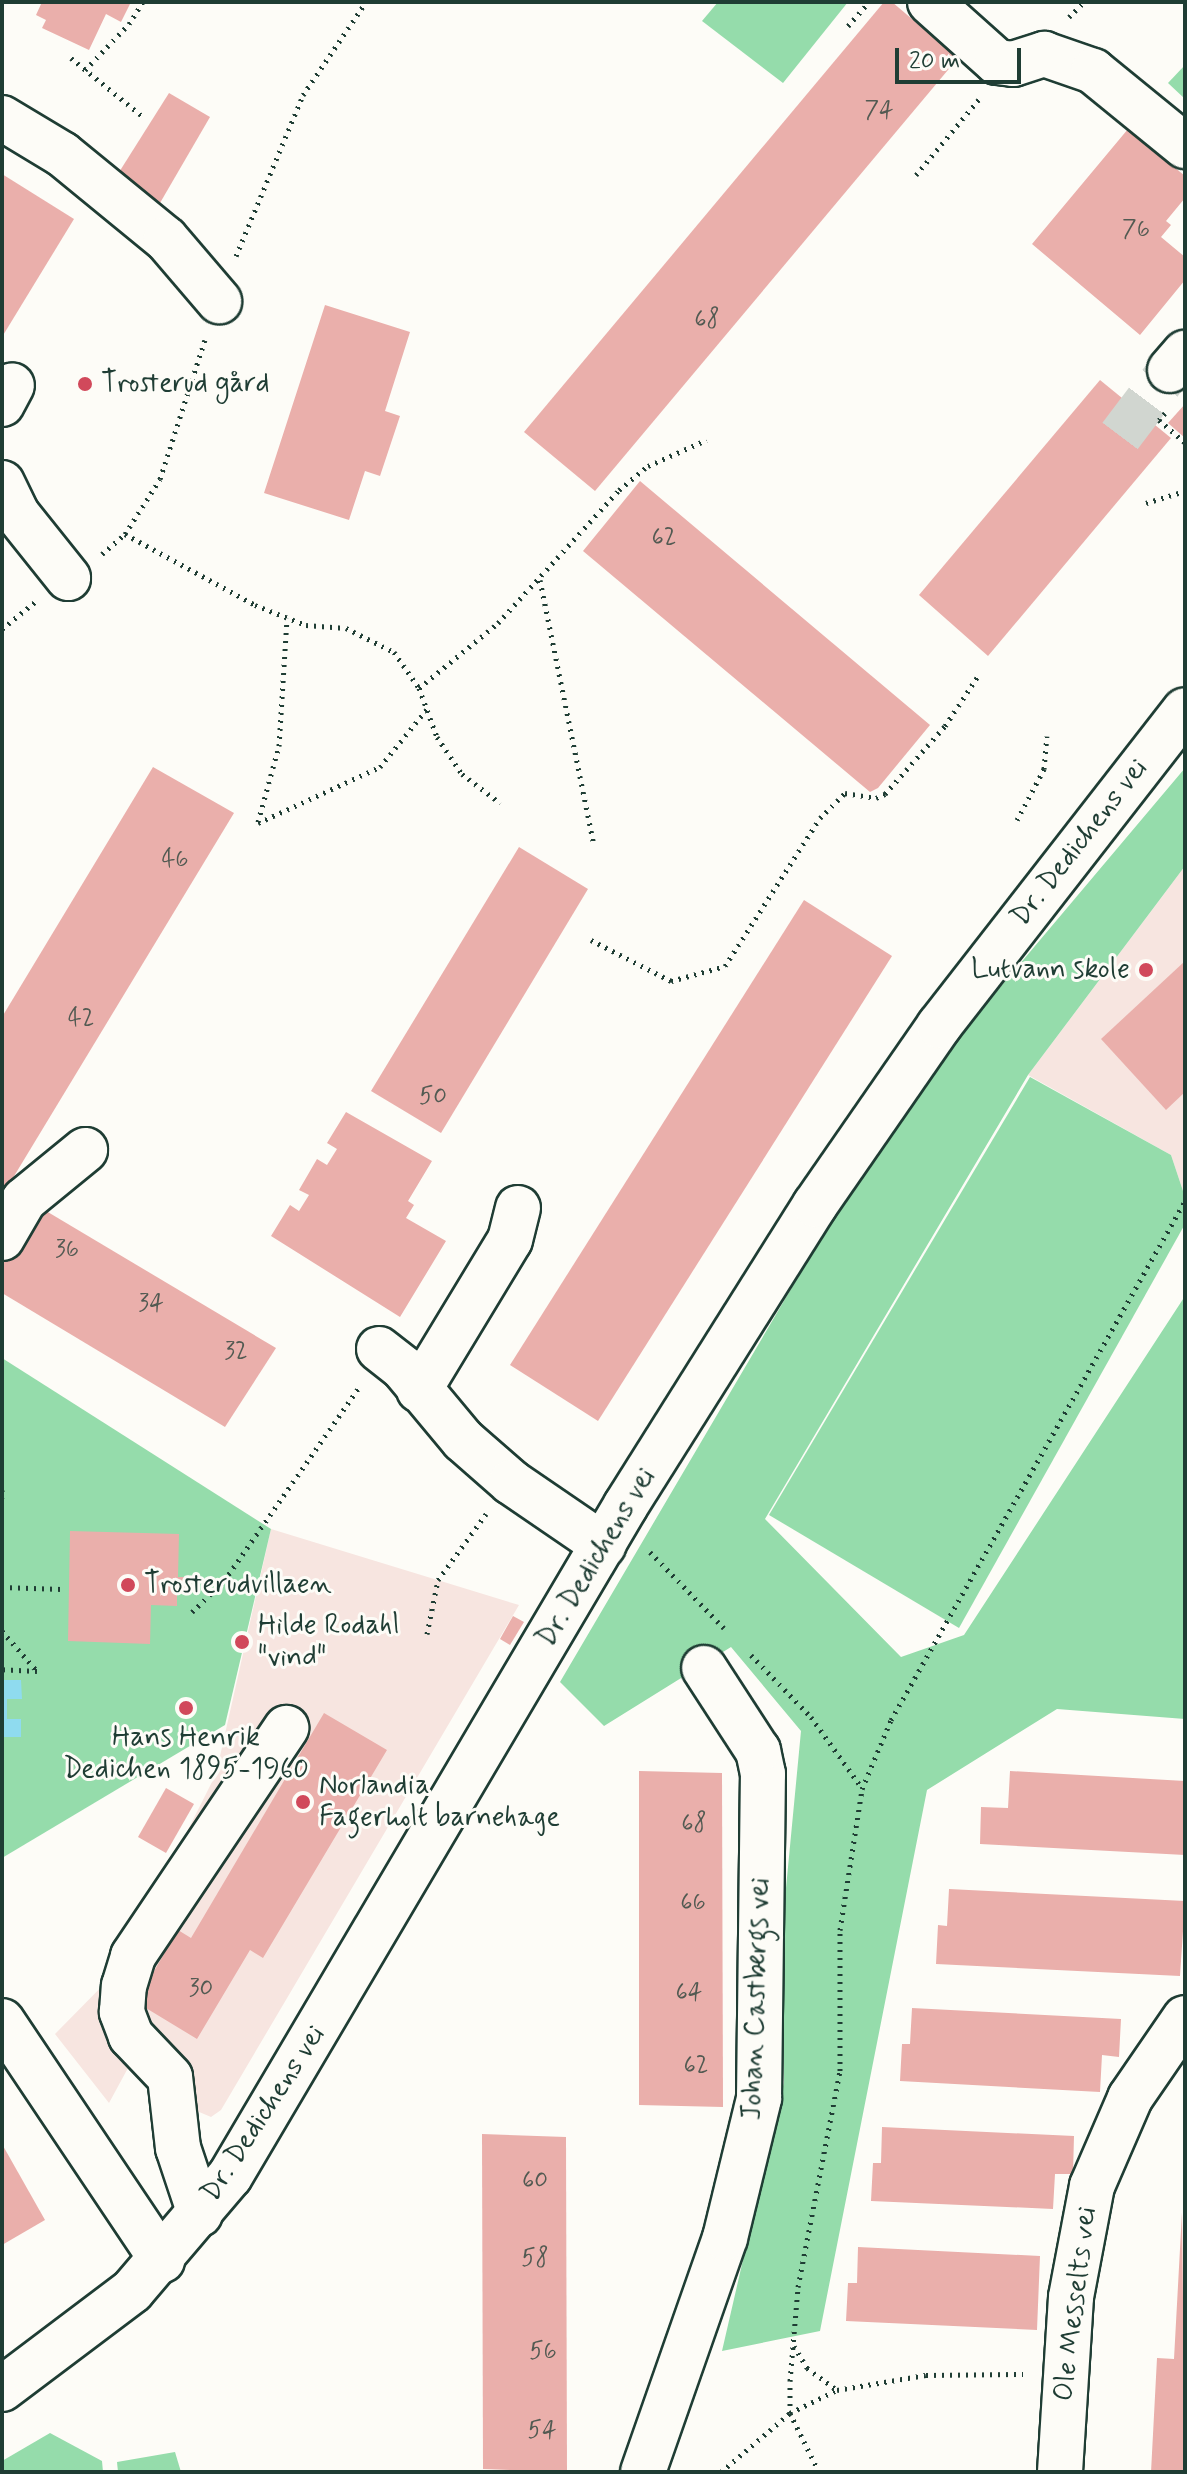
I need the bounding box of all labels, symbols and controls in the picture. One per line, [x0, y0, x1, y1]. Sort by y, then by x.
scale bar [899, 32, 1025, 82]
text: 20 m [909, 46, 960, 77]
house number: 74 [864, 97, 894, 125]
house number: 76 [1122, 216, 1150, 244]
house number: 68 [694, 306, 720, 334]
place label: Trosterud gård [101, 367, 267, 401]
marker: Trosterud gård [76, 375, 94, 393]
house number: 62 [652, 524, 676, 552]
street label: Dr. Dedichens vei [1004, 752, 1156, 934]
house number: 46 [161, 846, 189, 874]
place label: Lutvann skole [969, 953, 1130, 987]
marker: Lutvann skole [1137, 961, 1155, 979]
house number: 42 [68, 1005, 94, 1033]
house number: 50 [419, 1083, 447, 1111]
house number: 36 [55, 1236, 79, 1264]
house number: 34 [138, 1290, 164, 1318]
house number: 32 [224, 1338, 248, 1366]
street label: Dr. Dedichens vei [530, 1462, 664, 1654]
place label: Trosterudvillaen [144, 1568, 332, 1602]
marker: Trosterudvillaen [119, 1576, 137, 1594]
place label: Hilde Rodahl "vind" [258, 1609, 400, 1675]
marker: Hilde Rodahl "vind" [233, 1633, 251, 1651]
marker: Hans Henrik Dedichen 1895-1960 [177, 1699, 195, 1717]
place label: Hans Henrik Dedichen 1895-1960 [63, 1721, 309, 1787]
place label: Norlandia Fagerholt barnehage [319, 1769, 567, 1835]
marker: Norlandia Fagerholt barnehage [294, 1793, 312, 1811]
house number: 68 [681, 1810, 707, 1838]
street label: Johan Castbergs vei [736, 1878, 778, 2120]
house number: 66 [680, 1889, 706, 1917]
house number: 30 [189, 1975, 213, 2003]
house number: 64 [676, 1979, 702, 2007]
street label: Dr. Dedichens vei [194, 2019, 334, 2209]
house number: 62 [684, 2052, 708, 2080]
house number: 60 [522, 2167, 548, 2195]
street label: Ole Messelts vei [1048, 2208, 1104, 2400]
house number: 58 [521, 2245, 549, 2273]
house number: 56 [529, 2338, 557, 2366]
house number: 54 [528, 2417, 556, 2445]

